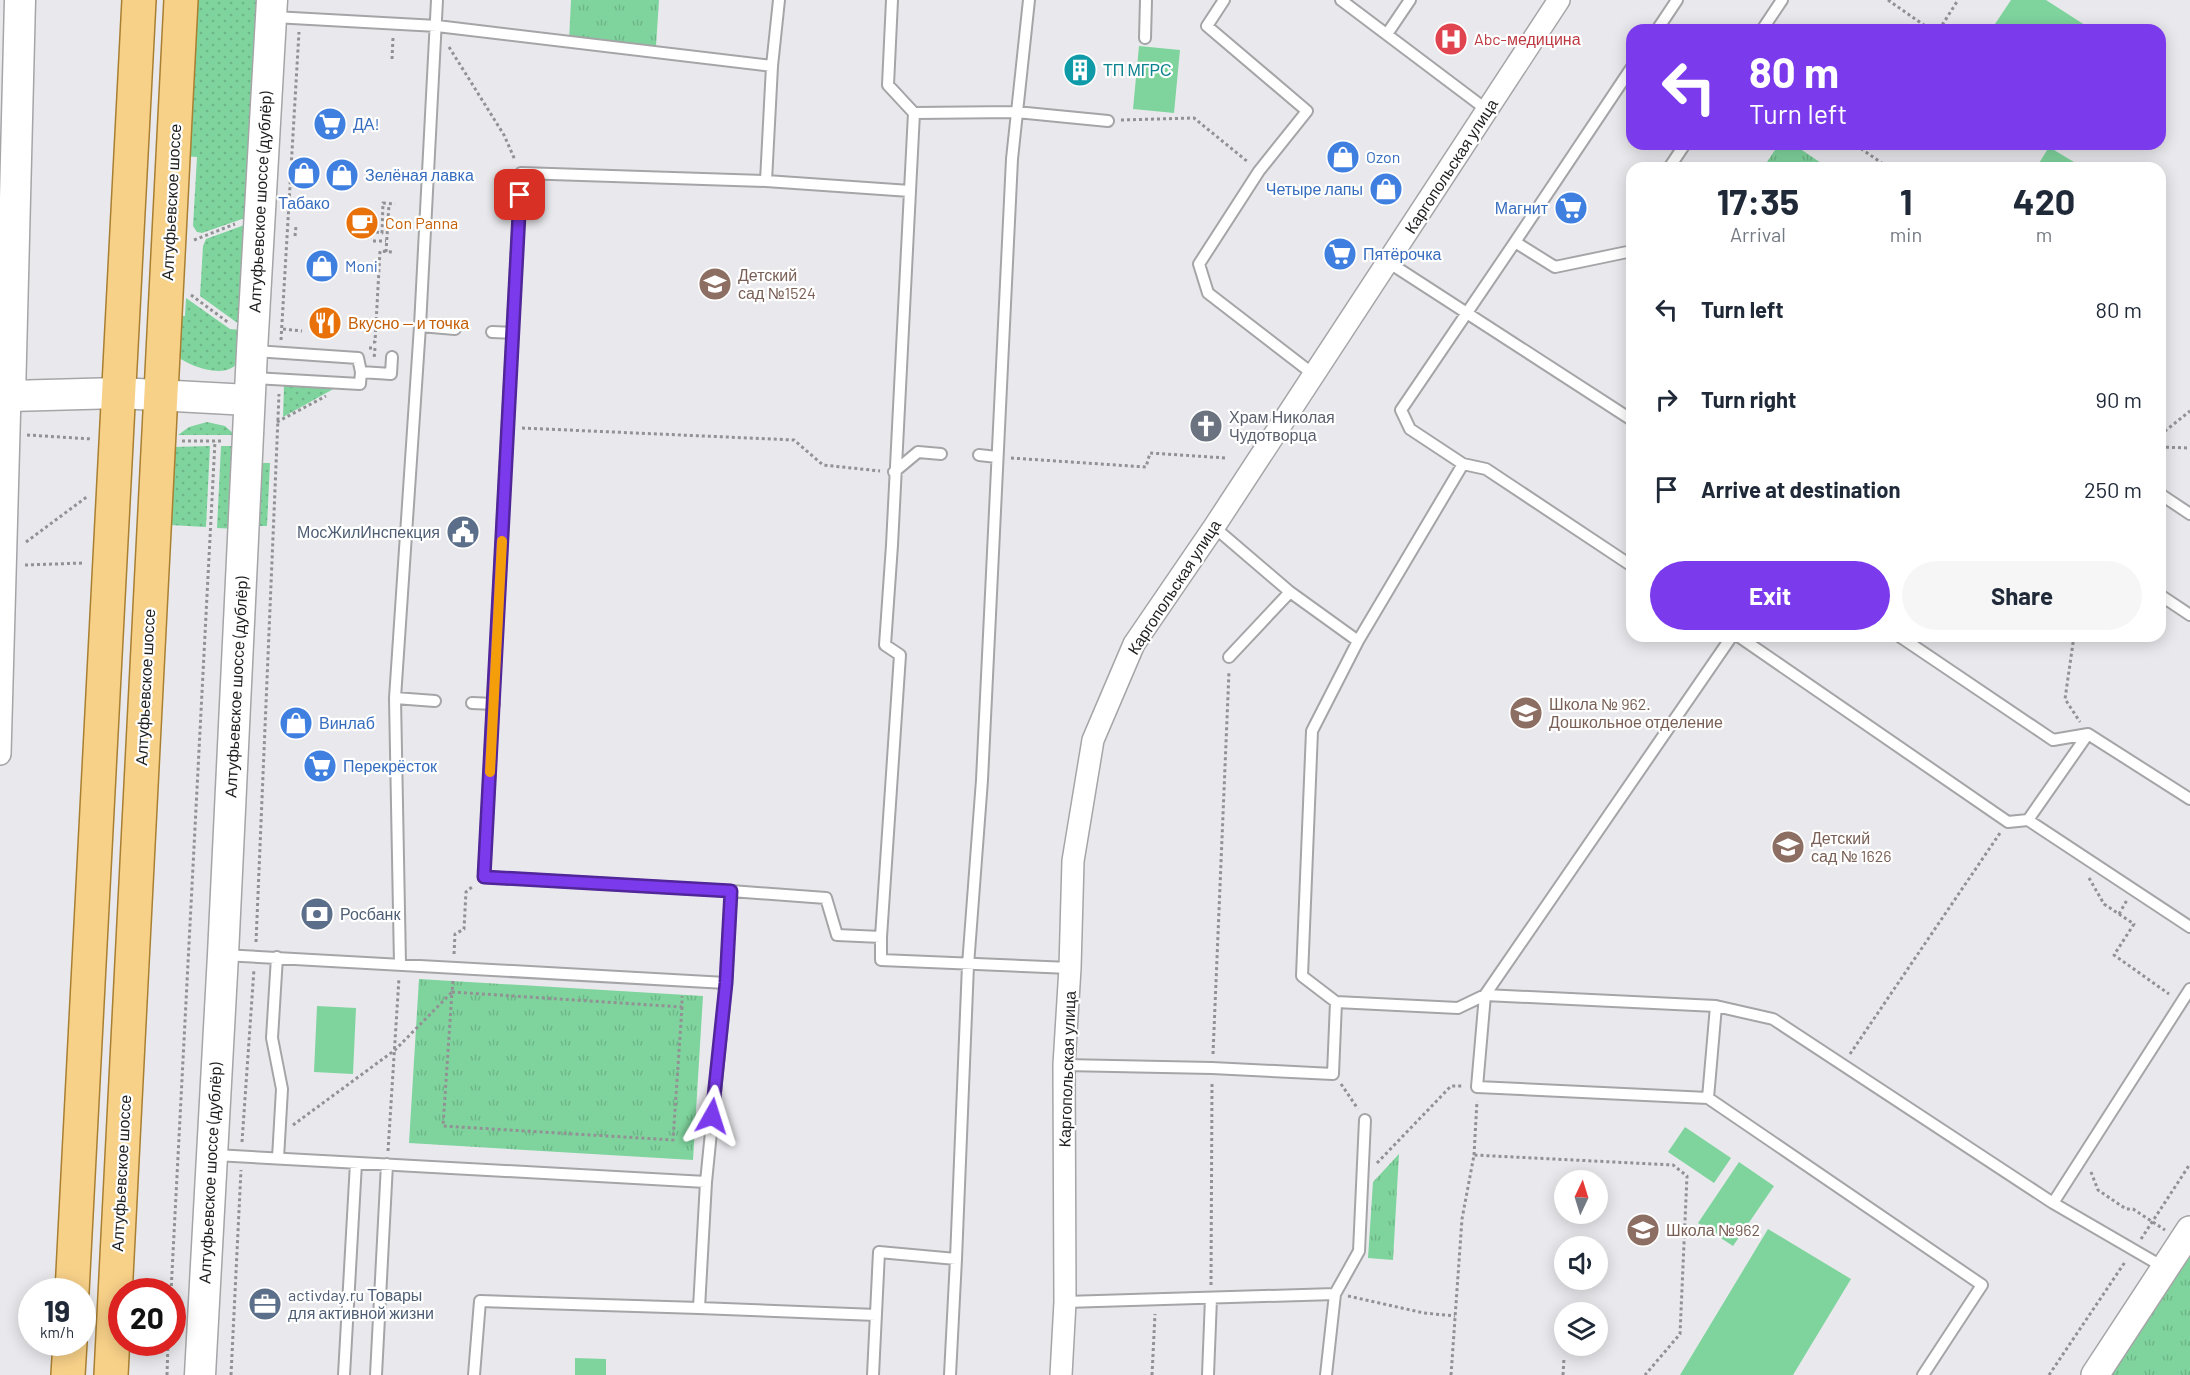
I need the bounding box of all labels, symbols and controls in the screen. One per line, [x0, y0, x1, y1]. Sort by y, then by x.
hospital icon: Abc-медицина [1433, 21, 1469, 57]
place label: Abc-медицина [1474, 29, 1581, 48]
text: 80 m [1749, 46, 1839, 96]
icon: left [1650, 48, 1728, 126]
building icon: ТП МГРС [1062, 52, 1098, 88]
place label: ТП МГРС [1103, 60, 1172, 79]
street label: Алтуфьевское шоссе (дублёр) [244, 90, 275, 313]
street label: Каргопольская улица [1400, 95, 1501, 237]
text: Turn left [1749, 97, 1847, 129]
supermarket icon: ДА! [312, 106, 348, 142]
place label: ДА! [353, 114, 380, 133]
street label: Алтуфьевское шоссе [157, 123, 184, 281]
shop icon: Ozon [1325, 139, 1361, 175]
place label: Ozon [1366, 147, 1400, 166]
shop icon: Табако [286, 155, 322, 191]
shop icon: Зелёная лавка [324, 157, 360, 193]
place label: Зелёная лавка [365, 165, 474, 184]
pin [494, 169, 545, 220]
shop icon: Четыре лапы [1368, 171, 1404, 207]
icon: arrive [503, 178, 536, 211]
place label: Четыре лапы [1266, 179, 1363, 198]
text: 17:35 [1717, 179, 1799, 222]
text: 1 [1900, 179, 1912, 222]
text: 420 [2013, 179, 2075, 222]
supermarket icon: Магнит [1553, 190, 1589, 226]
place label: Табако [278, 193, 330, 212]
place label: Магнит [1495, 198, 1549, 217]
cafe icon: Con Panna [344, 205, 380, 241]
place label: Con Panna [385, 213, 458, 232]
text: Arrival [1730, 222, 1786, 246]
text: min [1890, 222, 1922, 246]
text: m [2036, 222, 2052, 246]
supermarket icon: Пятёрочка [1322, 236, 1358, 272]
place label: Пятёрочка [1363, 244, 1442, 263]
shop icon: Moni [304, 248, 340, 284]
place label: Moni [345, 256, 378, 275]
place label: Детский сад №1524 [738, 265, 816, 302]
school or university icon: Детский сад №1524 [697, 266, 733, 302]
icon: left [1650, 293, 1683, 326]
text: Turn left [1701, 296, 1784, 322]
text: 80 m [2096, 296, 2142, 322]
restaurant icon: Вкусно — и точка [307, 305, 343, 341]
place label: Вкусно — и точка [348, 313, 469, 332]
icon: right [1650, 383, 1683, 416]
text: Turn right [1701, 386, 1796, 412]
text: 90 m [2096, 386, 2142, 412]
place label: Храм Николая Чудотворца [1229, 407, 1335, 444]
church icon: Храм Николая Чудотворца [1188, 408, 1224, 444]
icon: arrive [1650, 473, 1683, 506]
text: Arrive at destination [1701, 476, 1900, 502]
text: 250 m [2084, 476, 2142, 502]
public building icon: МосЖилИнспекция [445, 514, 481, 550]
street label: Каргопольская улица [1123, 516, 1224, 658]
place label: МосЖилИнспекция [297, 522, 440, 541]
button: Exit [1650, 561, 1890, 630]
button: Share [1902, 561, 2142, 630]
street label: Алтуфьевское шоссе (дублёр) [220, 575, 251, 798]
street label: Алтуфьевское шоссе [131, 608, 158, 766]
place label: Школа № 962. Дошкольное отделение [1549, 694, 1723, 731]
school or university icon: Школа № 962. Дошкольное отделение [1508, 695, 1544, 731]
shop icon: Винлаб [278, 705, 314, 741]
place label: Винлаб [319, 713, 375, 732]
supermarket icon: Перекрёсток [302, 748, 338, 784]
place label: Перекрёсток [343, 756, 438, 775]
place label: Детский сад № 1626 [1811, 828, 1891, 865]
school or university icon: Детский сад № 1626 [1770, 829, 1806, 865]
bank icon: Росбанк [299, 896, 335, 932]
place label: Росбанк [340, 904, 401, 923]
street label: Каргопольская улица [1054, 990, 1079, 1148]
street label: Алтуфьевское шоссе (дублёр) [194, 1061, 225, 1284]
position arrow [680, 1084, 744, 1148]
street label: Алтуфьевское шоссе [107, 1094, 134, 1252]
north arrow [1554, 1170, 1608, 1224]
map controls [1554, 1170, 1608, 1356]
school or university icon: Школа №962 [1625, 1212, 1661, 1248]
place label: Школа №962 [1666, 1220, 1760, 1239]
button: sound [1554, 1236, 1608, 1290]
speed limit sign: 20 [108, 1278, 186, 1356]
place label: activday.ru Товары для активной жизни [288, 1285, 434, 1322]
office icon: activday.ru Товары для активной жизни [247, 1286, 283, 1322]
text: 19 [44, 1292, 70, 1328]
button: layers [1554, 1302, 1608, 1356]
text: km/h [40, 1323, 74, 1341]

